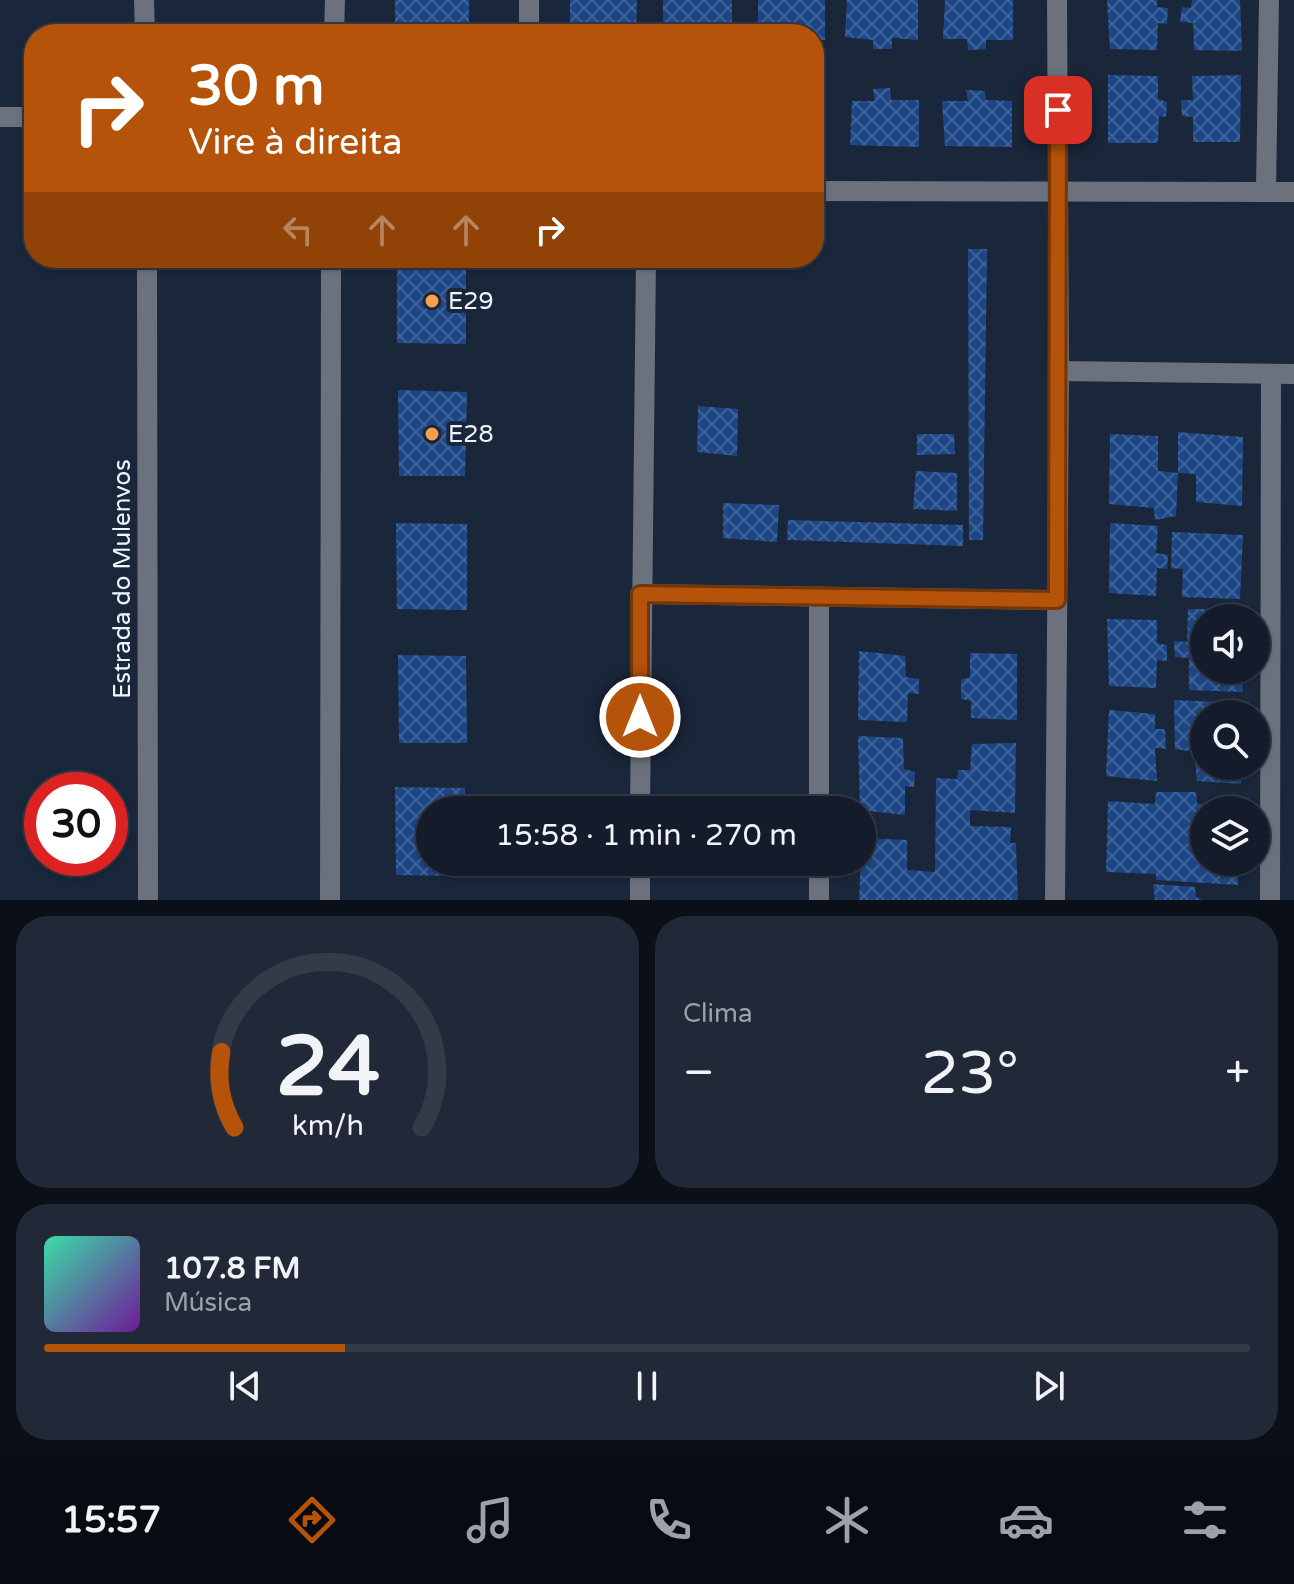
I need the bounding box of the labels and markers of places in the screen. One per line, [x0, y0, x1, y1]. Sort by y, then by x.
pin [1024, 76, 1092, 144]
place label: E29 [448, 287, 493, 316]
marker: E29 [423, 292, 441, 310]
place label: E28 [448, 420, 493, 449]
marker: E28 [423, 425, 441, 443]

